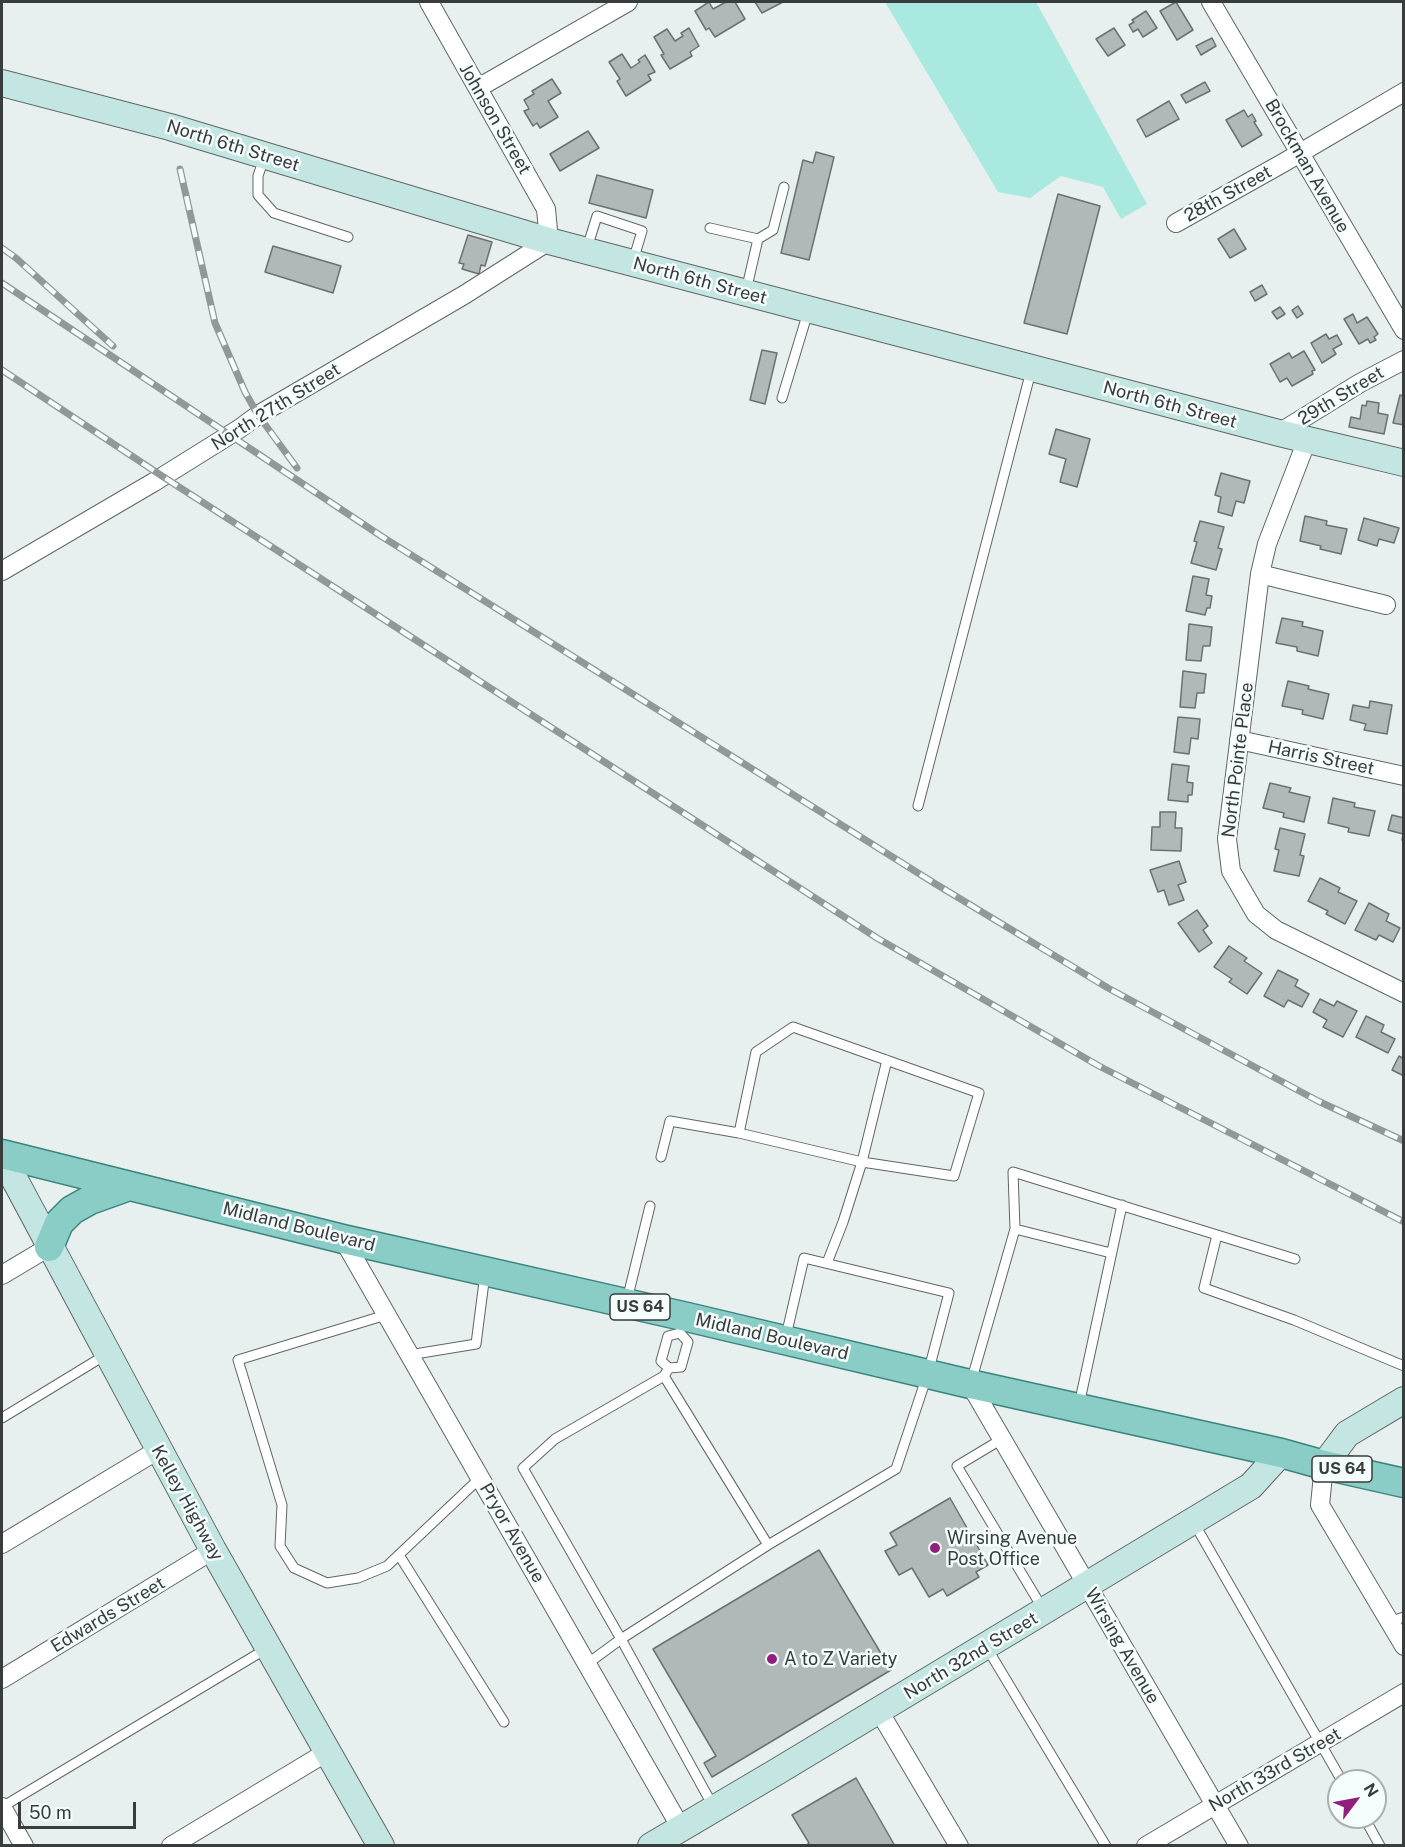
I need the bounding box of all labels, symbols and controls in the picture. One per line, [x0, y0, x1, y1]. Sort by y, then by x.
street label: Johnson Street [455, 60, 535, 178]
street label: Brockman Avenue [1260, 95, 1354, 237]
street label: North 6th Street [164, 116, 302, 176]
street label: 28th Street [1180, 161, 1276, 227]
street label: North 6th Street [631, 253, 769, 309]
street label: North 27th Street [208, 359, 344, 455]
street label: 29th Street [1294, 362, 1388, 430]
street label: North 6th Street [1101, 377, 1239, 433]
street label: North Pointe Place [1218, 681, 1258, 839]
street label: Harris Street [1266, 736, 1376, 780]
street label: Midland Boulevard [221, 1198, 377, 1256]
road number: US 64 [610, 1294, 670, 1320]
street label: Midland Boulevard [693, 1309, 851, 1365]
street label: Kelley Highway [146, 1441, 228, 1565]
road number: US 64 [1312, 1456, 1372, 1482]
street label: Pryor Avenue [475, 1479, 549, 1587]
place label: Wirsing Avenue Post Office [947, 1527, 1077, 1570]
marker: Wirsing Avenue Post Office [928, 1541, 942, 1555]
street label: Edwards Street [47, 1572, 169, 1658]
street label: Wirsing Avenue [1080, 1584, 1164, 1708]
street label: North 32nd Street [900, 1608, 1042, 1704]
place label: A to Z Variety [784, 1648, 897, 1670]
marker: A to Z Variety [765, 1652, 779, 1666]
street label: North 33rd Street [1205, 1723, 1345, 1817]
north arrow [1327, 1769, 1387, 1829]
text: N [1360, 1780, 1382, 1801]
scale bar [21, 1790, 140, 1828]
text: 50 m [29, 1802, 72, 1823]

